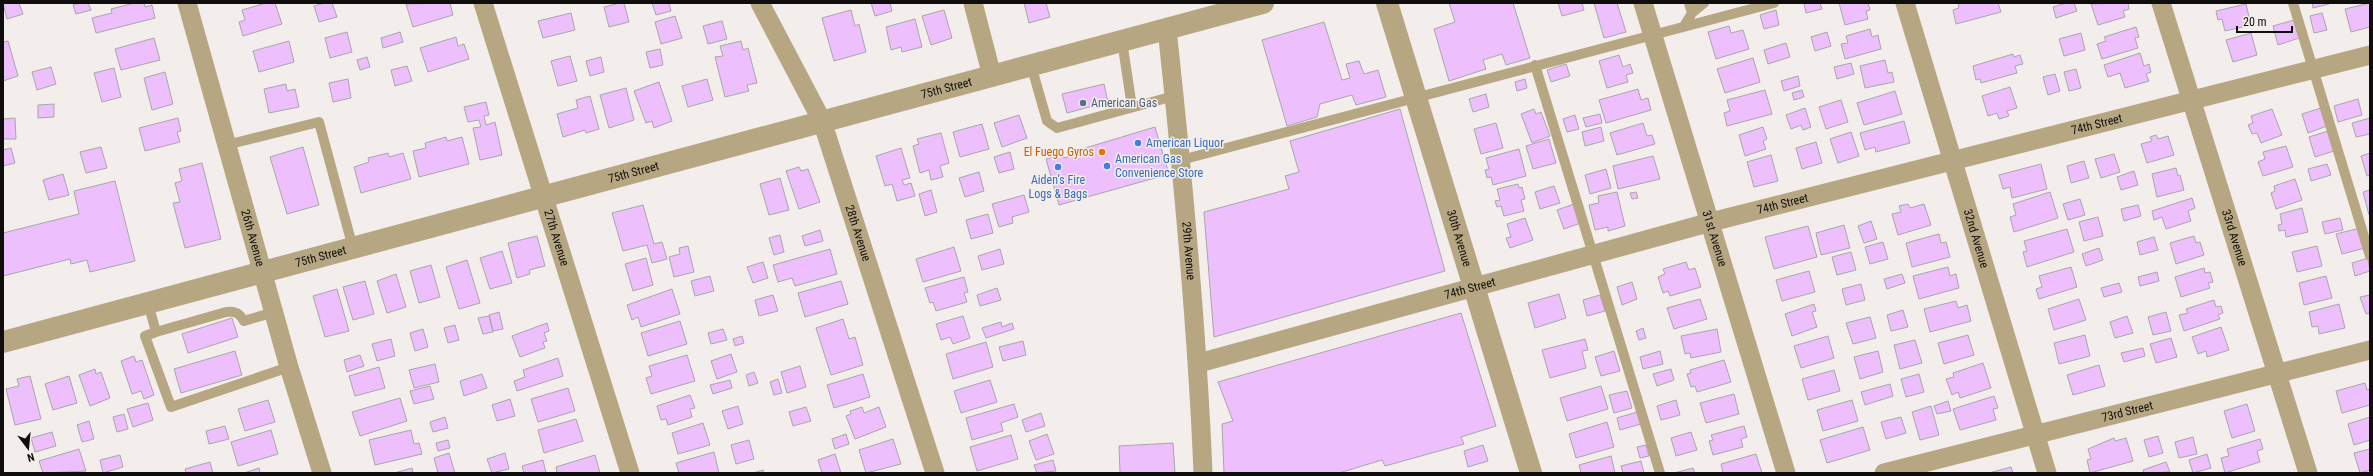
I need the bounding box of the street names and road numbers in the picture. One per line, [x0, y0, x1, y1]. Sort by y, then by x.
street label: 75th Street [919, 75, 974, 102]
street label: 74th Street [2070, 111, 2124, 137]
street label: 75th Street [607, 159, 661, 186]
street label: 74th Street [1756, 191, 1810, 217]
street label: 28th Avenue [842, 203, 874, 263]
street label: 32nd Avenue [1961, 207, 1992, 270]
street label: 26th Avenue [238, 208, 268, 268]
street label: 27th Avenue [541, 208, 572, 268]
street label: 30th Avenue [1444, 208, 1474, 269]
street label: 31st Avenue [1699, 208, 1730, 269]
street label: 33rd Avenue [2219, 208, 2250, 268]
street label: 29th Avenue [1179, 221, 1198, 281]
street label: 75th Street [294, 243, 348, 270]
street label: 74th Street [1443, 275, 1497, 302]
street label: 73rd Street [2100, 398, 2155, 425]

